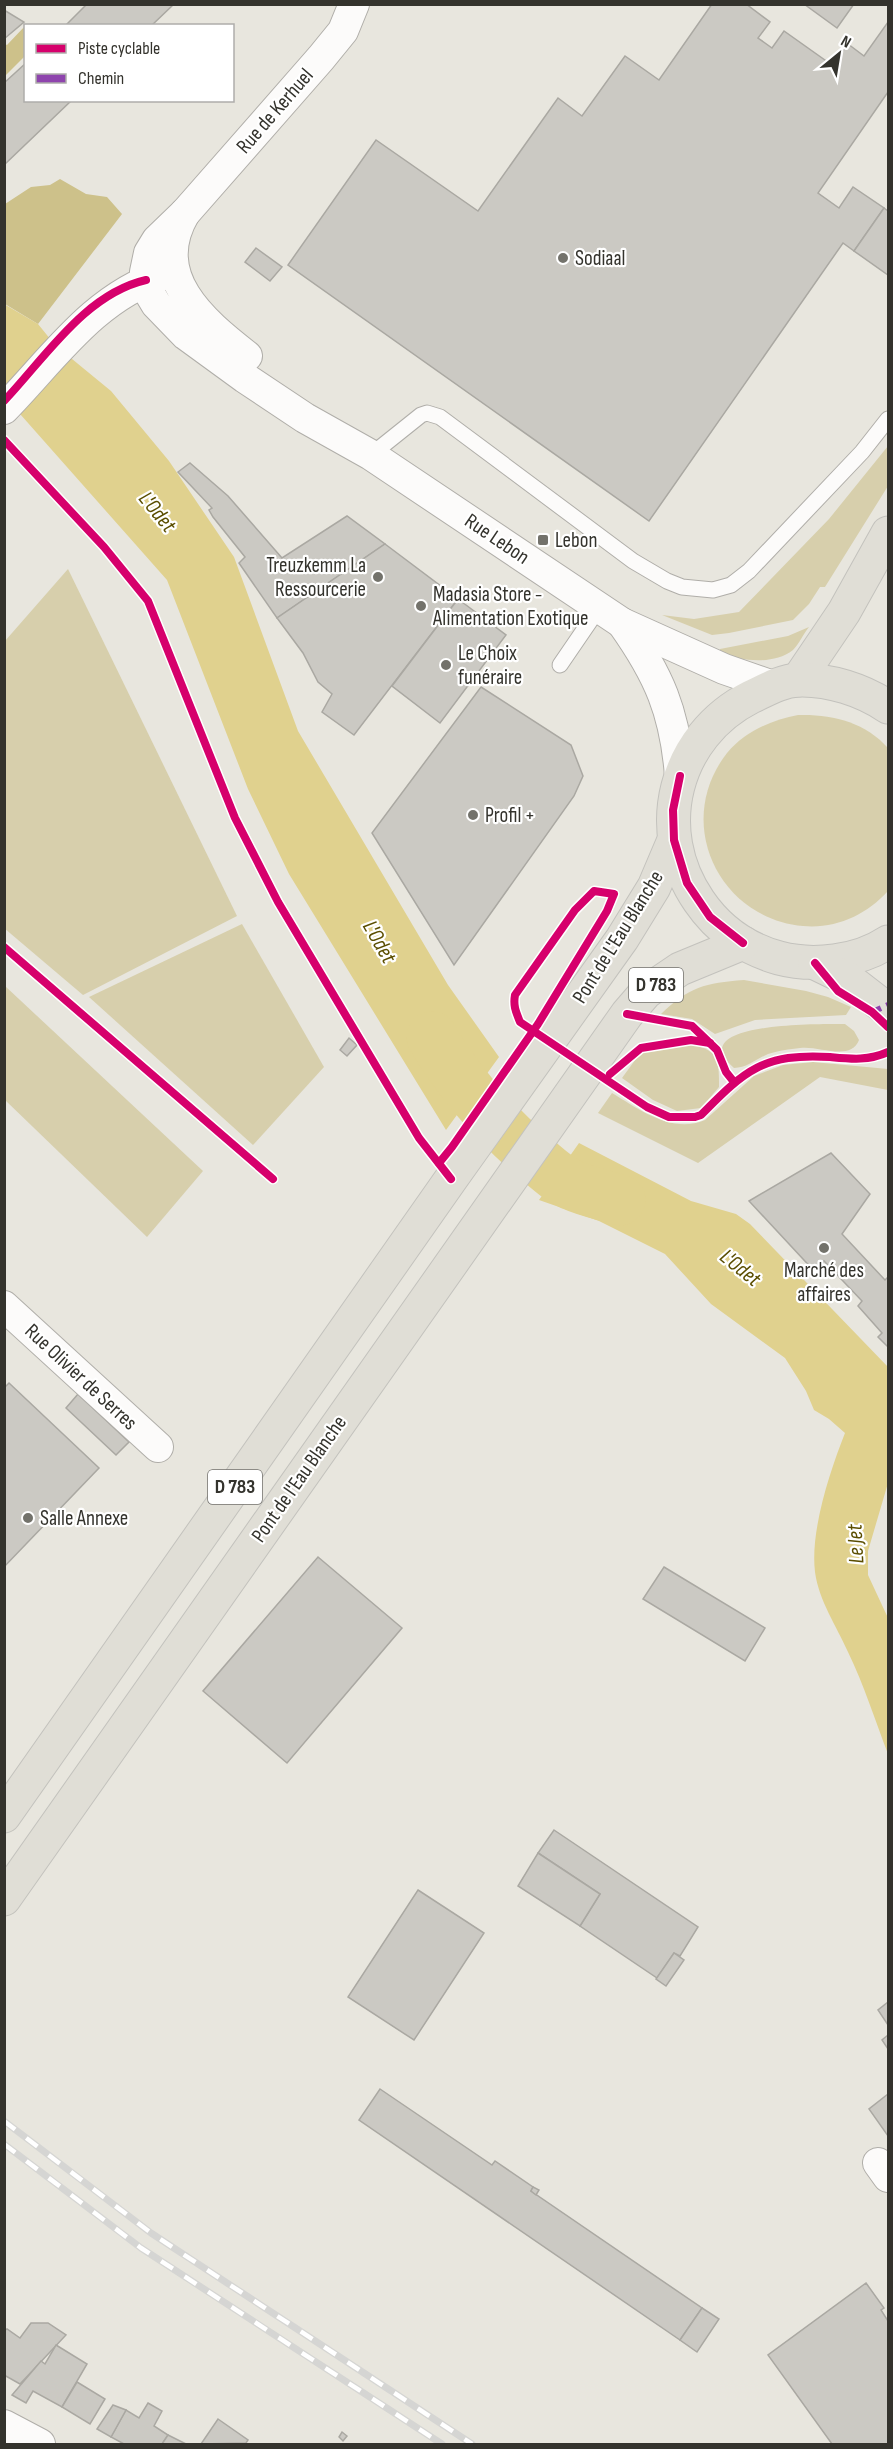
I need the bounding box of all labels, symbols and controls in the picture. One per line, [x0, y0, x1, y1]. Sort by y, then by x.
legend [24, 24, 234, 102]
north arrow [809, 24, 869, 84]
text: N [837, 32, 854, 53]
text: Piste cyclable [78, 38, 160, 59]
street label: Rue de Kerhuel [231, 63, 319, 159]
text: Chemin [78, 68, 124, 89]
place label: Sodiaal [575, 246, 625, 271]
marker: Sodiaal [556, 251, 570, 265]
water label: L'Odet [132, 486, 183, 539]
street label: Rue Lebon [460, 508, 534, 570]
place label: Lebon [555, 528, 597, 553]
marker: Lebon [536, 533, 550, 547]
place label: Treuzkemm La Ressourcerie [266, 553, 366, 602]
marker: Treuzkemm La Ressourcerie [371, 570, 385, 584]
place label: Madasia Store - Alimentation Exotique [432, 582, 588, 631]
marker: Madasia Store - Alimentation Exotique [414, 599, 428, 613]
place label: Le Choix funéraire [458, 641, 522, 690]
marker: Le Choix funéraire [439, 658, 453, 672]
place label: Profil + [485, 803, 535, 828]
marker: Profil + [466, 808, 480, 822]
street label: Pont de L'Eau Blanche [567, 866, 669, 1008]
water label: L'Odet [356, 916, 403, 969]
road number: D 783 [629, 968, 683, 1002]
marker: Marché des affaires [817, 1241, 831, 1255]
water label: L'Odet [714, 1243, 767, 1294]
place label: Marché des affaires [784, 1258, 864, 1307]
street label: Rue Olivier de Serres [20, 1319, 142, 1435]
street label: Pont de l'Eau Blanche [246, 1411, 352, 1547]
road number: D 783 [208, 1470, 262, 1504]
place label: Salle Annexe [40, 1506, 128, 1531]
marker: Salle Annexe [21, 1511, 35, 1525]
water label: Le Jet [841, 1522, 871, 1564]

